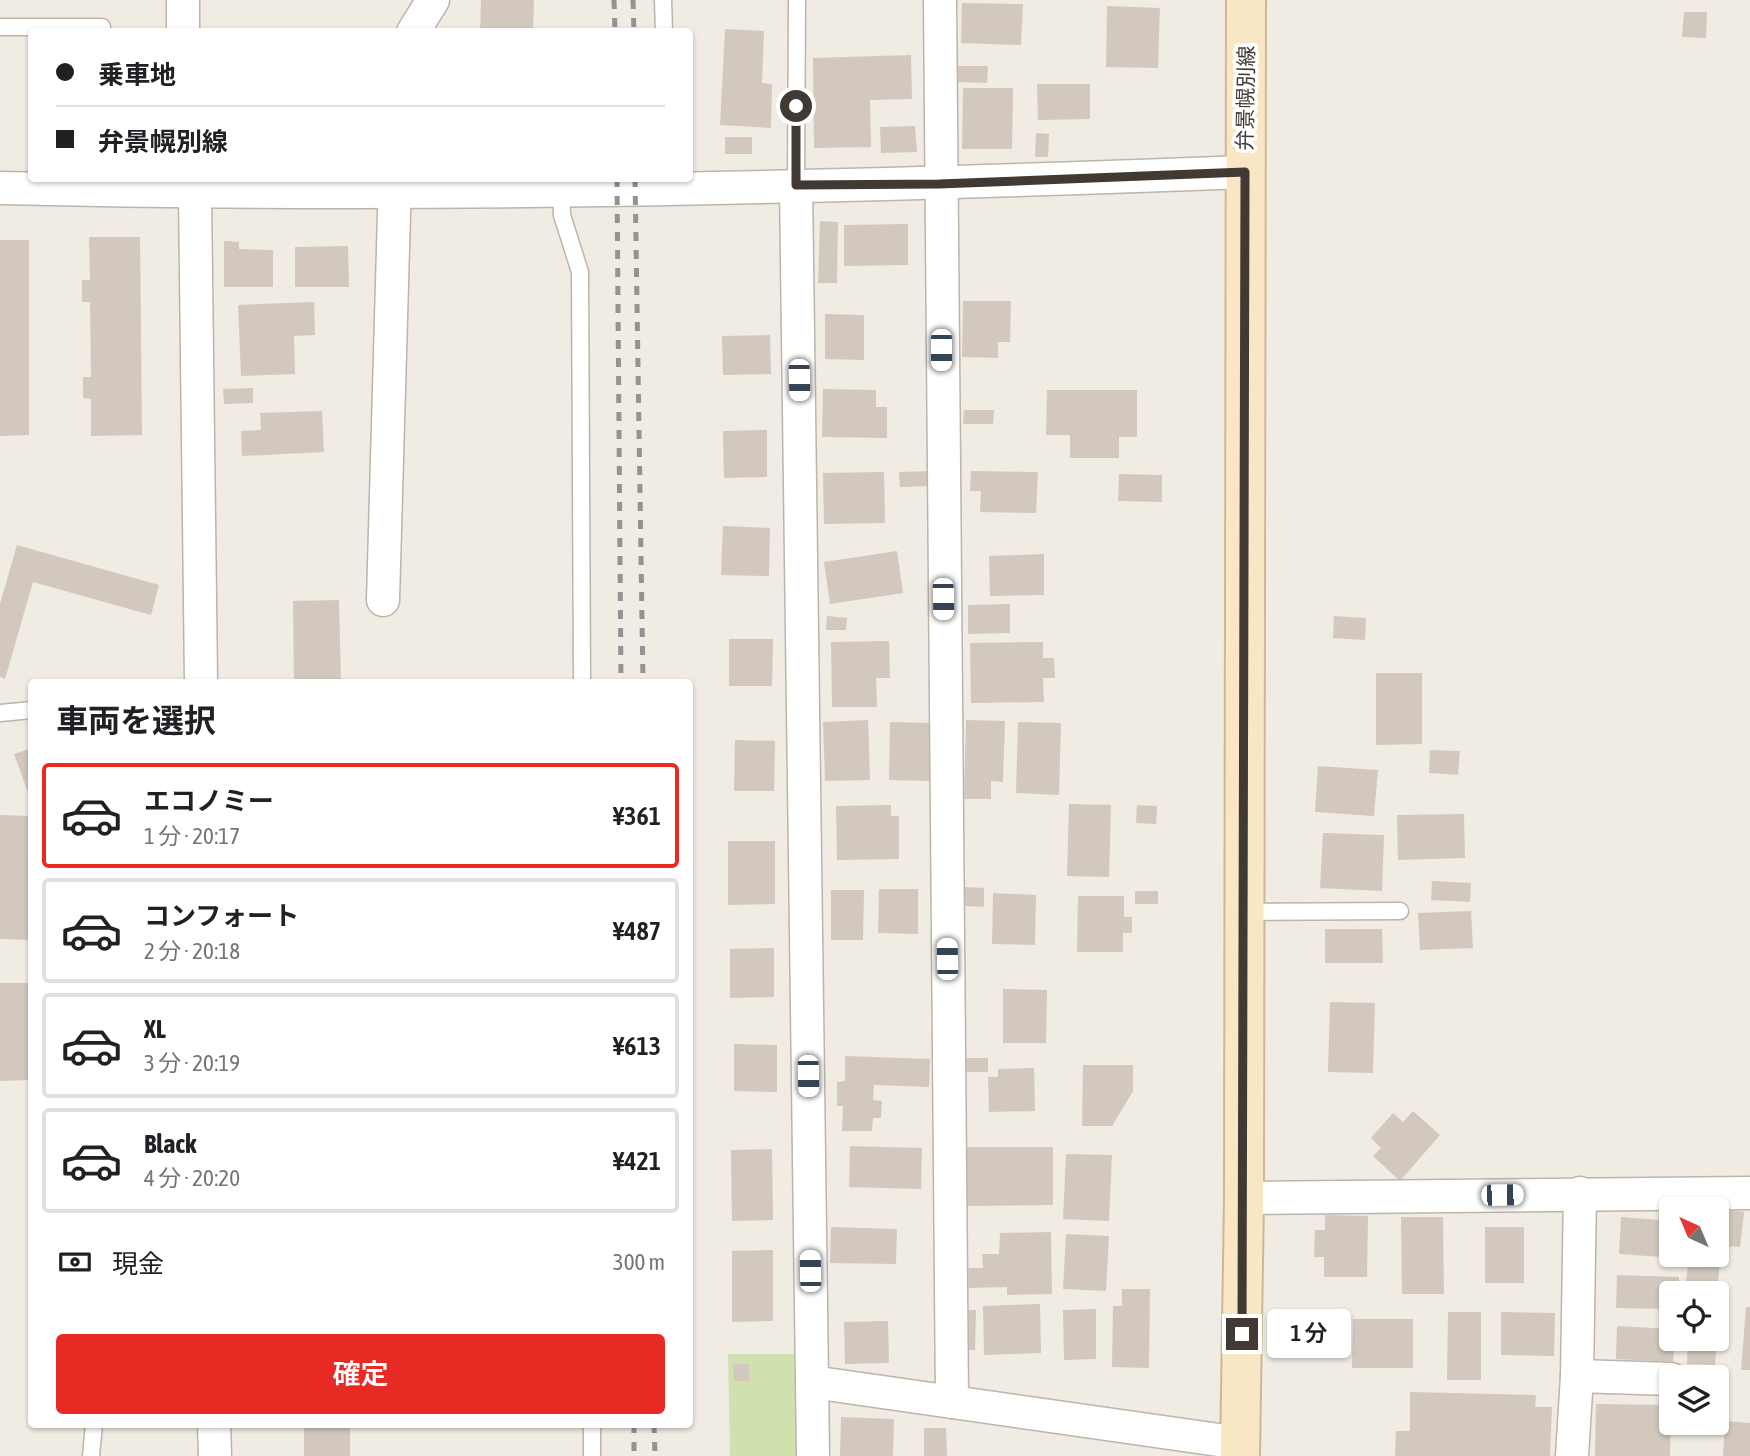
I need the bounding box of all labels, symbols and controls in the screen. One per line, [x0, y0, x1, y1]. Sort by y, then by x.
street label: 弁景幌別線 [1232, 45, 1258, 151]
text: 乗車地 [98, 60, 176, 90]
route start [780, 90, 812, 122]
text: 弁景幌別線 [98, 127, 228, 157]
car [931, 329, 952, 371]
car [789, 359, 810, 401]
car [933, 578, 954, 620]
text: 車両を選択 [56, 702, 216, 739]
icon: car [60, 784, 123, 847]
text: エコノミー [144, 786, 274, 816]
text: ¥361 [613, 801, 661, 831]
text: 1 分 · 20:17 [144, 823, 240, 849]
icon: car [60, 899, 123, 962]
text: コンフォート [144, 901, 299, 931]
text: ¥487 [613, 916, 661, 946]
text: 2 分 · 20:18 [144, 938, 240, 964]
car [937, 938, 958, 980]
icon: car [60, 1014, 123, 1077]
text: XL [144, 1014, 166, 1044]
text: ¥613 [613, 1031, 661, 1061]
text: 3 分 · 20:19 [144, 1050, 240, 1076]
car [798, 1055, 819, 1097]
icon: car [60, 1129, 123, 1192]
text: Black [144, 1129, 196, 1159]
text: ¥421 [613, 1146, 661, 1176]
text: 4 分 · 20:20 [144, 1165, 240, 1191]
car [1481, 1184, 1524, 1206]
north arrow [1659, 1197, 1729, 1267]
map controls [1659, 1197, 1729, 1435]
icon: cash [56, 1243, 94, 1281]
text: 現金 [112, 1249, 164, 1279]
text: 300 m [613, 1249, 665, 1275]
car [800, 1250, 821, 1292]
button: locate [1659, 1281, 1729, 1351]
callout: 1 分 [1266, 1310, 1350, 1358]
route end [1226, 1318, 1258, 1350]
text: 1 分 [1291, 1320, 1327, 1346]
button: 確定 [56, 1334, 665, 1414]
button: layers [1659, 1365, 1729, 1435]

